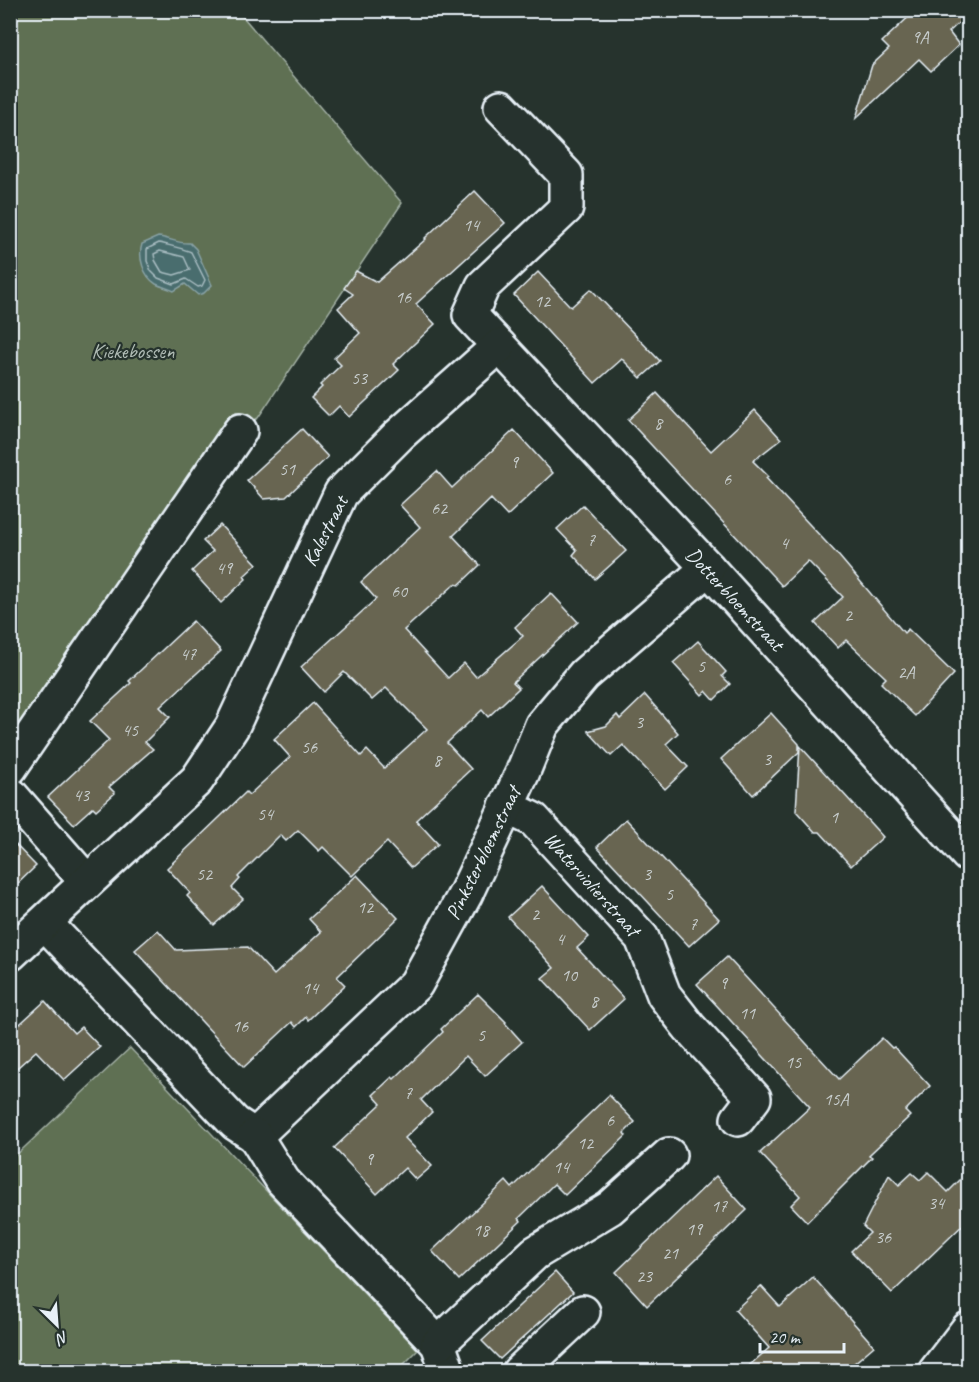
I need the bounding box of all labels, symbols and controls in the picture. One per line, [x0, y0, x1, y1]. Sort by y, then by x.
house number: 9A [911, 26, 930, 48]
house number: 14 [463, 214, 481, 236]
house number: 16 [395, 286, 412, 308]
house number: 12 [534, 290, 552, 312]
park label: Kiekebossen [91, 338, 175, 364]
house number: 53 [351, 367, 369, 389]
house number: 8 [654, 412, 664, 434]
house number: 9 [510, 451, 520, 473]
house number: 51 [279, 458, 296, 480]
house number: 6 [723, 468, 732, 490]
street label: Kalestraat [296, 490, 355, 571]
house number: 62 [431, 497, 449, 519]
house number: 7 [587, 529, 596, 551]
house number: 4 [780, 532, 790, 554]
street label: Dotterbloemstraat [680, 542, 791, 658]
house number: 49 [216, 557, 234, 579]
house number: 60 [391, 580, 409, 602]
house number: 2 [844, 604, 854, 626]
house number: 47 [180, 643, 197, 665]
house number: 5 [697, 655, 706, 677]
house number: 2A [897, 661, 916, 683]
house number: 3 [635, 711, 645, 733]
house number: 45 [122, 719, 139, 741]
house number: 56 [301, 736, 318, 758]
house number: 3 [763, 748, 773, 770]
house number: 8 [433, 749, 443, 771]
street label: Pinksterbloemstraat [440, 779, 528, 924]
house number: 43 [73, 784, 91, 806]
house number: 54 [257, 803, 275, 825]
house number: 1 [830, 806, 839, 828]
street label: Waterviolierstraat [538, 826, 648, 944]
house number: 52 [196, 863, 214, 885]
house number: 3 [643, 863, 653, 885]
house number: 5 [665, 883, 674, 905]
house number: 12 [357, 896, 375, 918]
house number: 2 [531, 903, 541, 925]
house number: 7 [689, 913, 698, 935]
house number: 4 [556, 928, 566, 950]
house number: 10 [561, 964, 579, 986]
house number: 9 [719, 972, 729, 994]
house number: 14 [302, 977, 320, 999]
house number: 8 [590, 990, 600, 1012]
house number: 11 [739, 1002, 756, 1024]
house number: 16 [232, 1015, 249, 1037]
house number: 5 [477, 1024, 486, 1046]
house number: 15 [785, 1051, 802, 1073]
house number: 7 [404, 1082, 413, 1104]
house number: 15A [823, 1088, 850, 1110]
house number: 6 [606, 1109, 615, 1131]
house number: 12 [577, 1132, 595, 1154]
house number: 9 [365, 1148, 375, 1170]
house number: 14 [553, 1156, 571, 1178]
house number: 34 [928, 1192, 946, 1214]
house number: 17 [711, 1195, 728, 1217]
house number: 19 [686, 1218, 704, 1240]
house number: 18 [473, 1219, 491, 1241]
house number: 36 [875, 1226, 892, 1248]
house number: 21 [662, 1242, 679, 1264]
house number: 23 [636, 1265, 654, 1287]
north arrow [27, 1295, 87, 1355]
scale bar [760, 1316, 844, 1354]
text: 20 m [769, 1326, 802, 1348]
text: N [51, 1327, 72, 1350]

